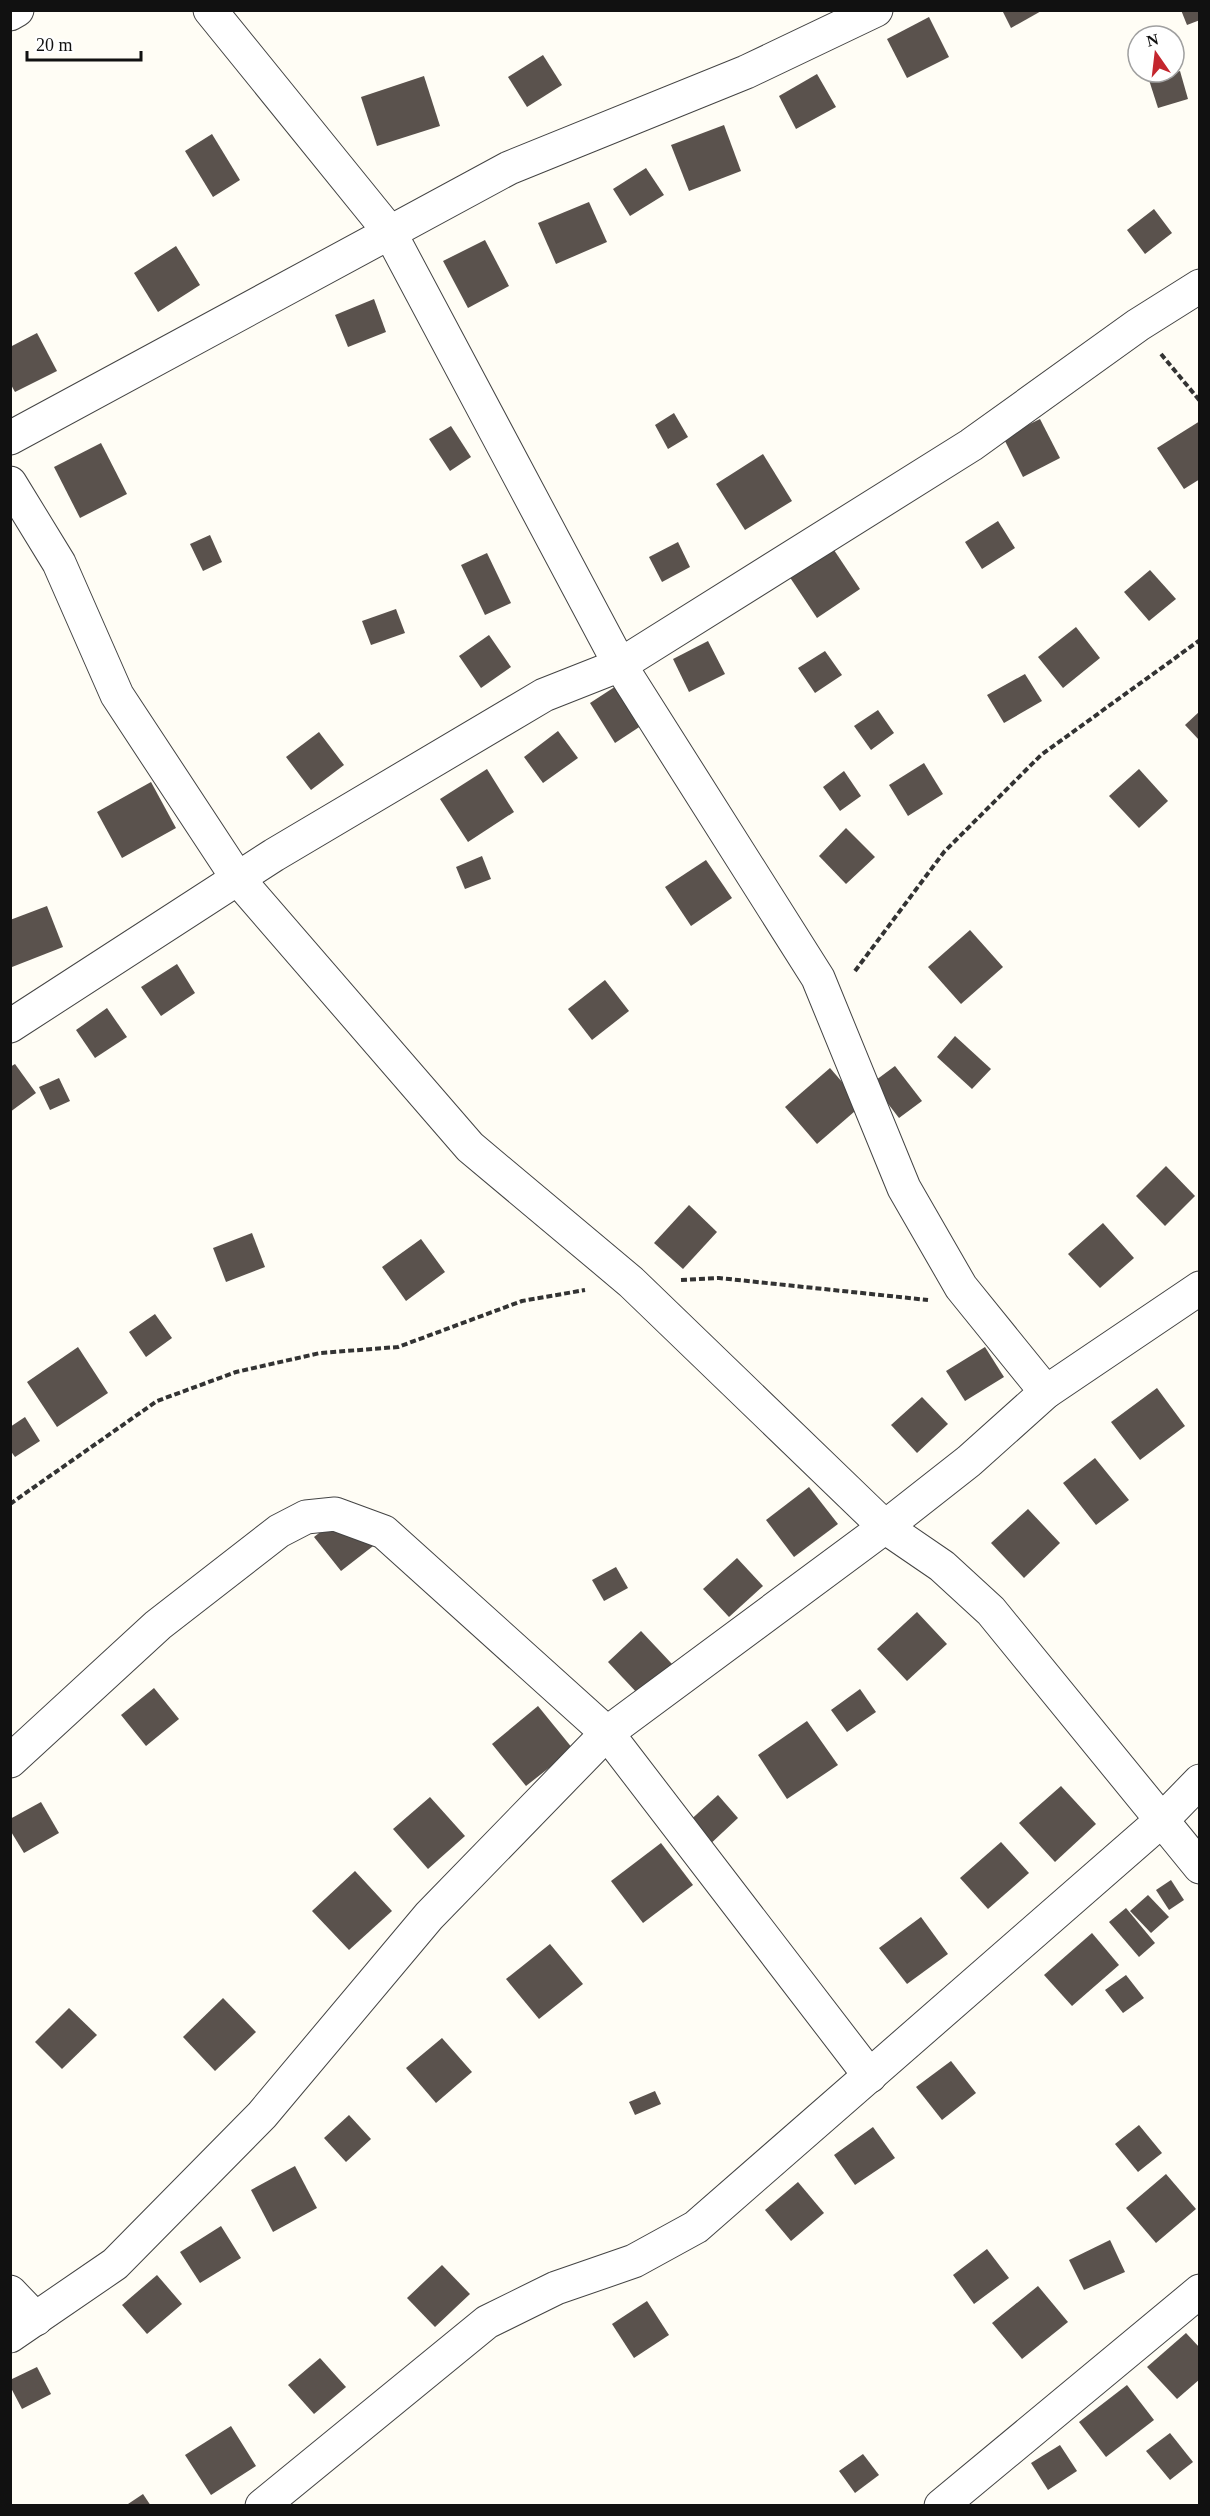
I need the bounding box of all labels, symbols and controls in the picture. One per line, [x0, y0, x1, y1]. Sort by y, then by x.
scale bar [27, 24, 141, 62]
north arrow [1126, 24, 1186, 84]
text: N [1145, 30, 1161, 50]
text: 20 m [36, 35, 73, 55]

